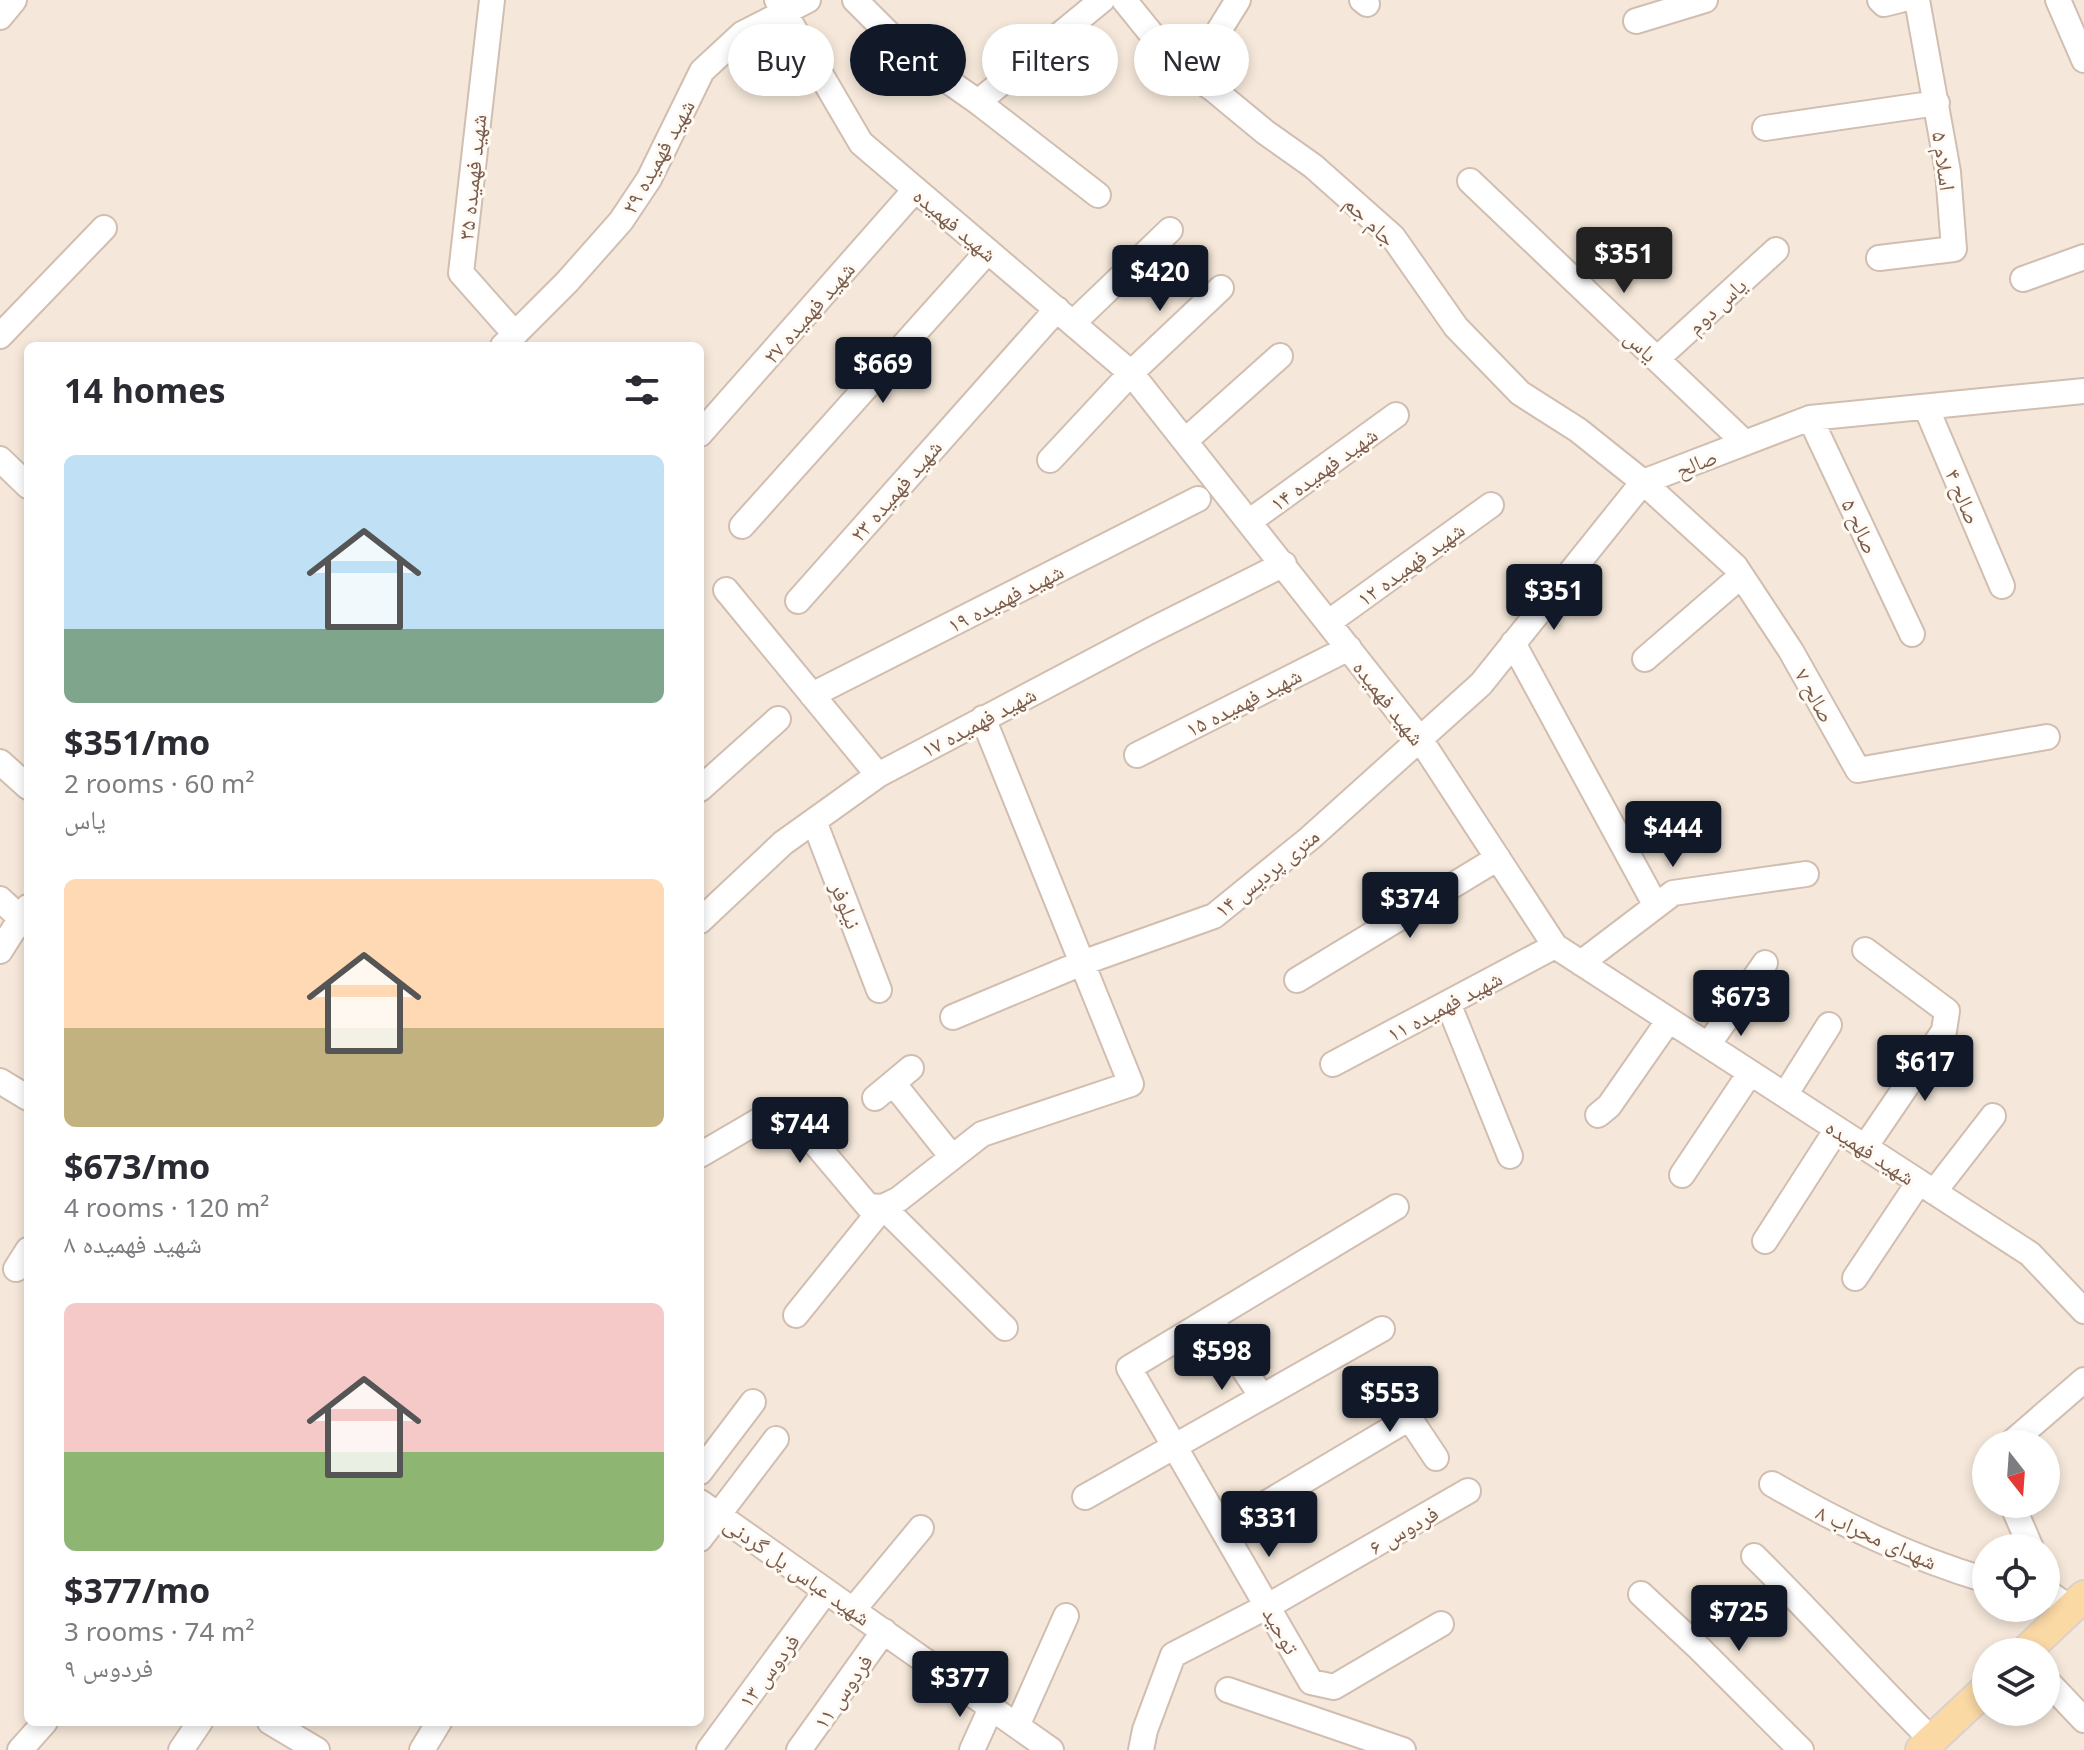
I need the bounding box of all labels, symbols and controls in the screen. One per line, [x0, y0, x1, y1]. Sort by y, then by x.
chip: Buy [728, 24, 834, 96]
chip: Rent [850, 24, 966, 96]
chip: Filters [982, 24, 1118, 96]
chip: New [1134, 24, 1249, 96]
street label: شهید فهمیده ۲۹ [613, 93, 701, 219]
street label: شهید فهمیده ۳۵ [449, 113, 493, 241]
street label: اسلام ۵ [1925, 129, 1964, 193]
street label: شهید فهمیده [908, 180, 1004, 268]
street label: جام جم [1338, 188, 1404, 253]
pin: $351 [1577, 227, 1671, 295]
text: $351 [1594, 235, 1654, 271]
pin: $420 [1113, 245, 1207, 313]
text: $420 [1130, 253, 1190, 289]
street label: شهید فهمیده ۲۷ [755, 254, 861, 370]
street label: یاس دوم [1680, 270, 1753, 341]
street label: یاس [1619, 322, 1665, 368]
pin: $669 [836, 337, 930, 405]
text: $669 [853, 345, 913, 381]
text: 14 homes [64, 367, 226, 413]
icon: filters [620, 368, 664, 412]
street label: شهید فهمیده ۱۴ [1263, 419, 1383, 517]
street label: شهید فهمیده ۲۳ [842, 432, 948, 548]
street label: صالح [1671, 440, 1721, 484]
street label: صالح ۴ [1939, 464, 1989, 528]
street label: صالح ۵ [1835, 493, 1887, 559]
icon: home [292, 507, 436, 651]
street label: شهید فهمیده ۱۲ [1350, 514, 1470, 612]
street label: شهید فهمیده ۱۹ [942, 555, 1068, 639]
pin: $351 [1507, 564, 1601, 632]
text: $351 [1524, 572, 1584, 608]
street label: شهید فهمیده [1347, 653, 1433, 751]
street label: شهید فهمیده ۱۵ [1180, 659, 1306, 743]
street label: صالح ۷ [1789, 662, 1843, 728]
street label: شهید فهمیده ۱۷ [915, 678, 1041, 764]
text: $351/mo [64, 719, 210, 765]
text: 2 rooms · 60 m² [64, 765, 254, 801]
text: یاس [64, 801, 106, 837]
pin: $444 [1626, 801, 1720, 869]
text: $444 [1643, 809, 1703, 845]
street label: ۱۴ متری پردیس [1207, 820, 1325, 924]
pin: $374 [1363, 872, 1457, 940]
street label: نیلوفر [824, 876, 870, 933]
text: $374 [1380, 880, 1440, 916]
icon: home [292, 931, 436, 1075]
street label: شهید فهمیده ۱۱ [1381, 962, 1507, 1048]
pin: $673 [1694, 970, 1788, 1038]
text: $673 [1711, 978, 1771, 1014]
pin: $617 [1878, 1035, 1972, 1103]
text: $617 [1895, 1043, 1955, 1079]
pin: $744 [753, 1097, 847, 1165]
text: $744 [770, 1105, 830, 1141]
street label: شهید فهمیده [1820, 1111, 1922, 1191]
text: $673/mo [64, 1143, 210, 1189]
text: 4 rooms · 120 m² [64, 1189, 269, 1225]
text: شهید فهمیده ۸ [64, 1225, 202, 1261]
pin: $598 [1175, 1324, 1269, 1392]
text: $598 [1192, 1332, 1252, 1368]
icon: home [292, 1355, 436, 1499]
pin: $553 [1343, 1366, 1437, 1434]
text: $553 [1360, 1374, 1420, 1410]
north arrow [1972, 1430, 2060, 1518]
map controls [1972, 1430, 2060, 1726]
pin: $331 [1222, 1491, 1316, 1559]
street label: شهدای محراب ۸ [1812, 1496, 1942, 1576]
street label: فردوس ۶ [1363, 1497, 1443, 1561]
text: $331 [1239, 1499, 1299, 1535]
street label: شهید عباس پل گردنی [719, 1508, 877, 1632]
button: locate [1972, 1534, 2060, 1622]
text: $377/mo [64, 1567, 210, 1613]
pin: $725 [1692, 1585, 1786, 1653]
text: $725 [1709, 1593, 1769, 1629]
street label: توحید [1256, 1601, 1308, 1660]
text: 3 rooms · 74 m² [64, 1613, 254, 1649]
street label: فردوس ۱۳ [730, 1627, 806, 1713]
button: layers [1972, 1638, 2060, 1726]
street label: فردوس ۱۱ [805, 1647, 879, 1735]
text: فردوس ۹ [64, 1649, 153, 1685]
pin: $377 [913, 1651, 1007, 1719]
text: $377 [930, 1659, 990, 1695]

